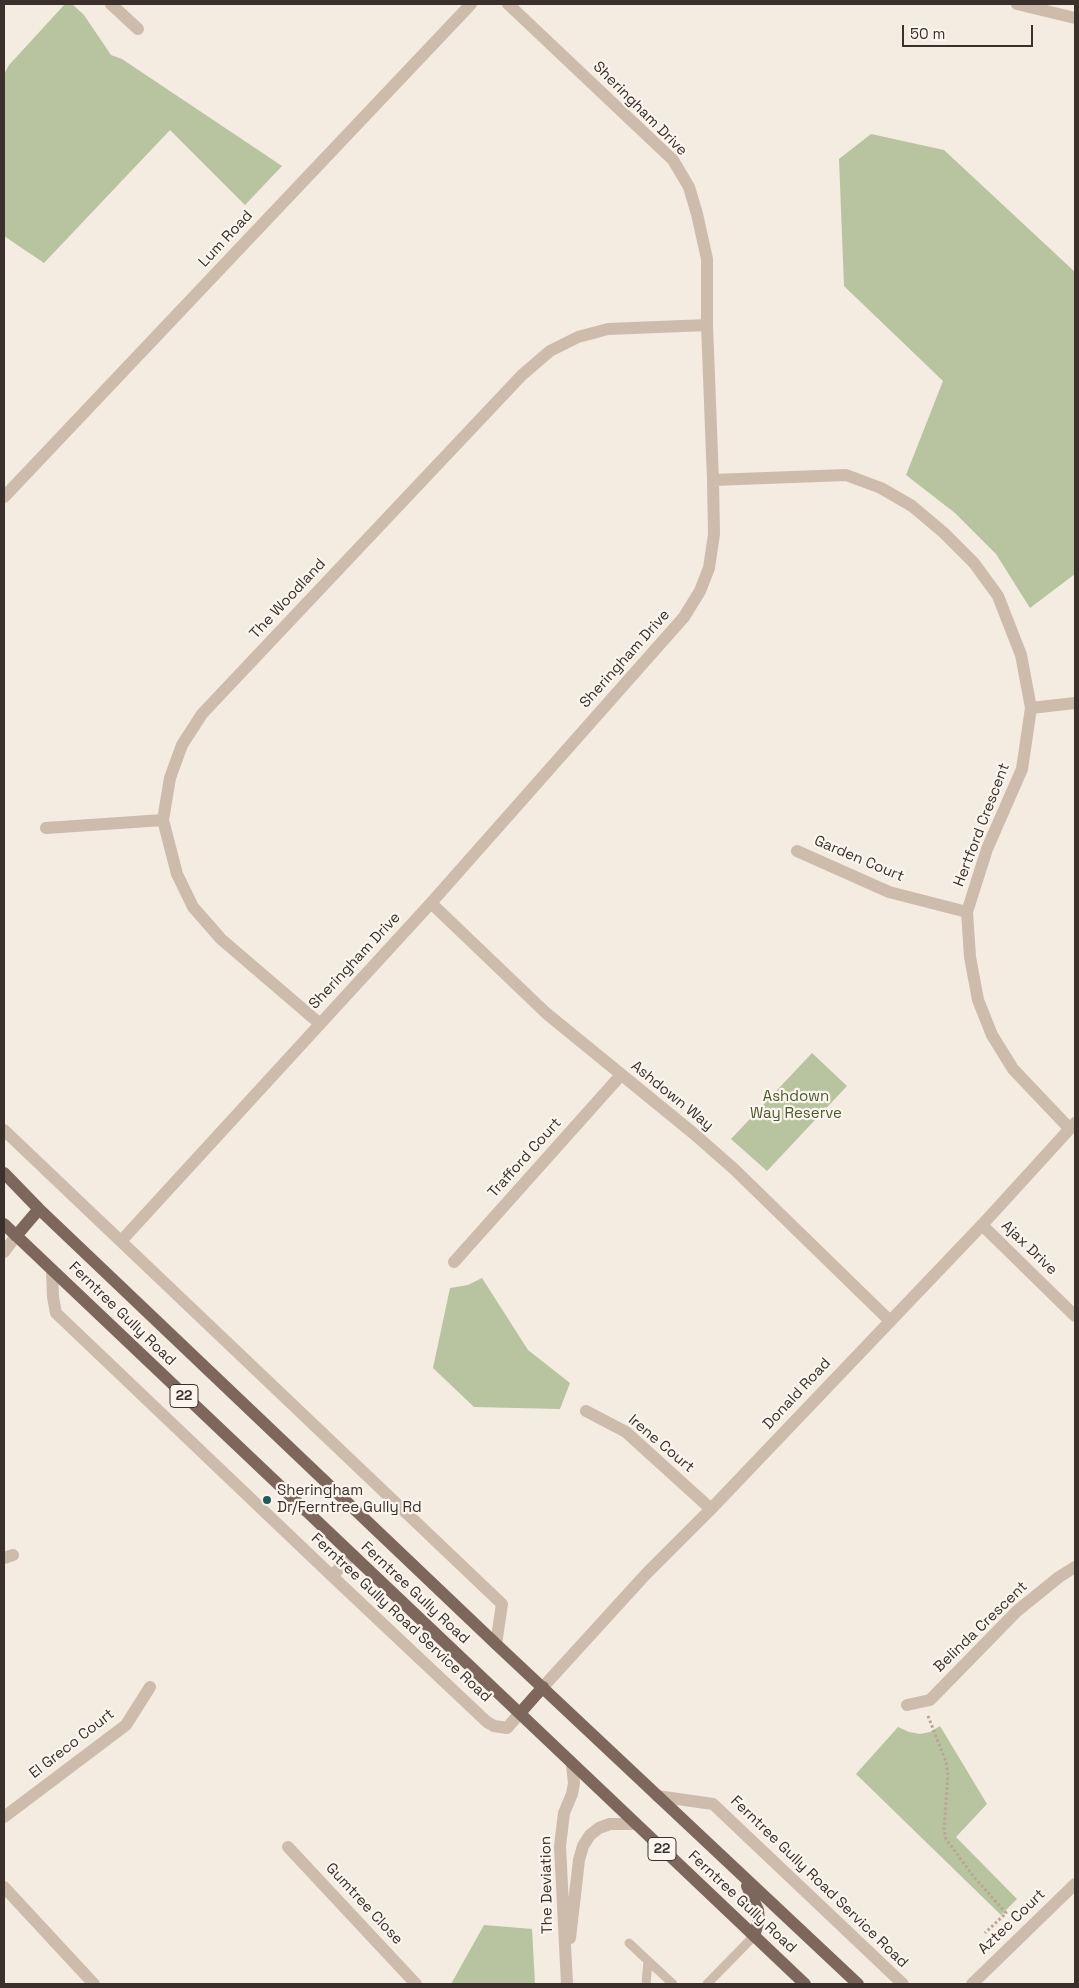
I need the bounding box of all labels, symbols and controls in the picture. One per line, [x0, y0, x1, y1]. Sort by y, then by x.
scale bar [904, 15, 1035, 47]
text: 50 m [910, 24, 945, 43]
street label: Sheringham Drive [589, 58, 691, 160]
street label: Lum Road [195, 207, 257, 271]
street label: The Woodland [246, 555, 330, 643]
street label: Sheringham Drive [576, 606, 674, 712]
street label: Hertford Crescent [950, 761, 1014, 889]
street label: Garden Court [811, 832, 907, 886]
street label: Sheringham Drive [305, 909, 405, 1013]
street label: Ashdown Way [627, 1057, 717, 1135]
park label: Ashdown Way Reserve [750, 1088, 842, 1123]
street label: Trafford Court [484, 1114, 566, 1202]
street label: Ajax Drive [997, 1217, 1061, 1279]
street label: Ferntree Gully Road [65, 1258, 179, 1370]
street label: Donald Road [759, 1355, 835, 1433]
road number: 22 [170, 1384, 198, 1408]
street label: Irene Court [624, 1411, 698, 1477]
place label: Sheringham Dr/Ferntree Gully Rd [277, 1482, 422, 1517]
marker: Sheringham Dr/Ferntree Gully Rd [261, 1494, 273, 1506]
street label: Ferntree Gully Road Service Road [307, 1530, 495, 1706]
street label: Ferntree Gully Road [357, 1538, 473, 1648]
street label: Belinda Crescent [931, 1578, 1031, 1676]
street label: El Greco Court [26, 1705, 118, 1783]
street label: Ferntree Gully Road Service Road [727, 1792, 911, 1972]
street label: The Deviation [537, 1836, 557, 1934]
road number: 22 [648, 1838, 676, 1860]
street label: Ferntree Gully Road [684, 1847, 800, 1957]
street label: Gumtree Close [322, 1859, 406, 1949]
street label: Aztec Court [975, 1886, 1049, 1958]

